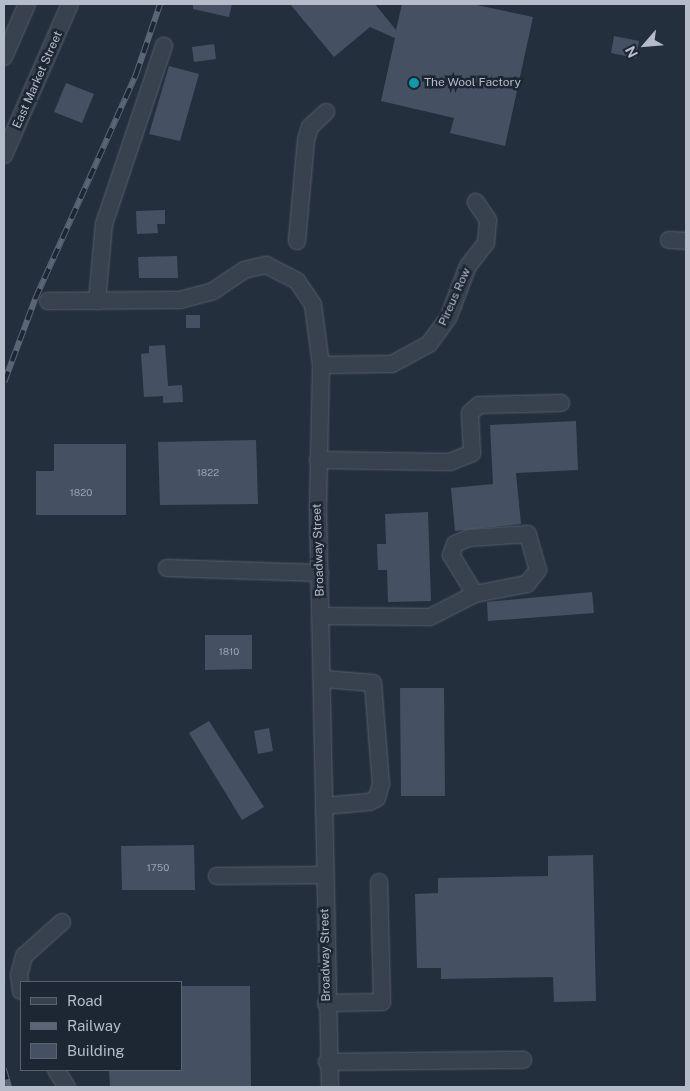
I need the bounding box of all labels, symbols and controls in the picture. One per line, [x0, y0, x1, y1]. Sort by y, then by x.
north arrow [620, 20, 670, 70]
street label: East Market Street [10, 29, 66, 131]
text: N [622, 43, 641, 60]
place label: The Wool Factory [424, 76, 521, 90]
marker: The Wool Factory [408, 77, 420, 89]
street label: Pireus Row [436, 266, 474, 328]
house number: 1822 [197, 467, 219, 479]
house number: 1820 [70, 487, 92, 499]
street label: Broadway Street [310, 503, 328, 597]
house number: 1810 [219, 646, 239, 658]
house number: 1750 [147, 862, 169, 874]
street label: Broadway Street [318, 908, 334, 1002]
legend [20, 981, 182, 1071]
text: Road [67, 992, 103, 1009]
text: Railway [67, 1017, 121, 1034]
text: Building [67, 1042, 125, 1059]

